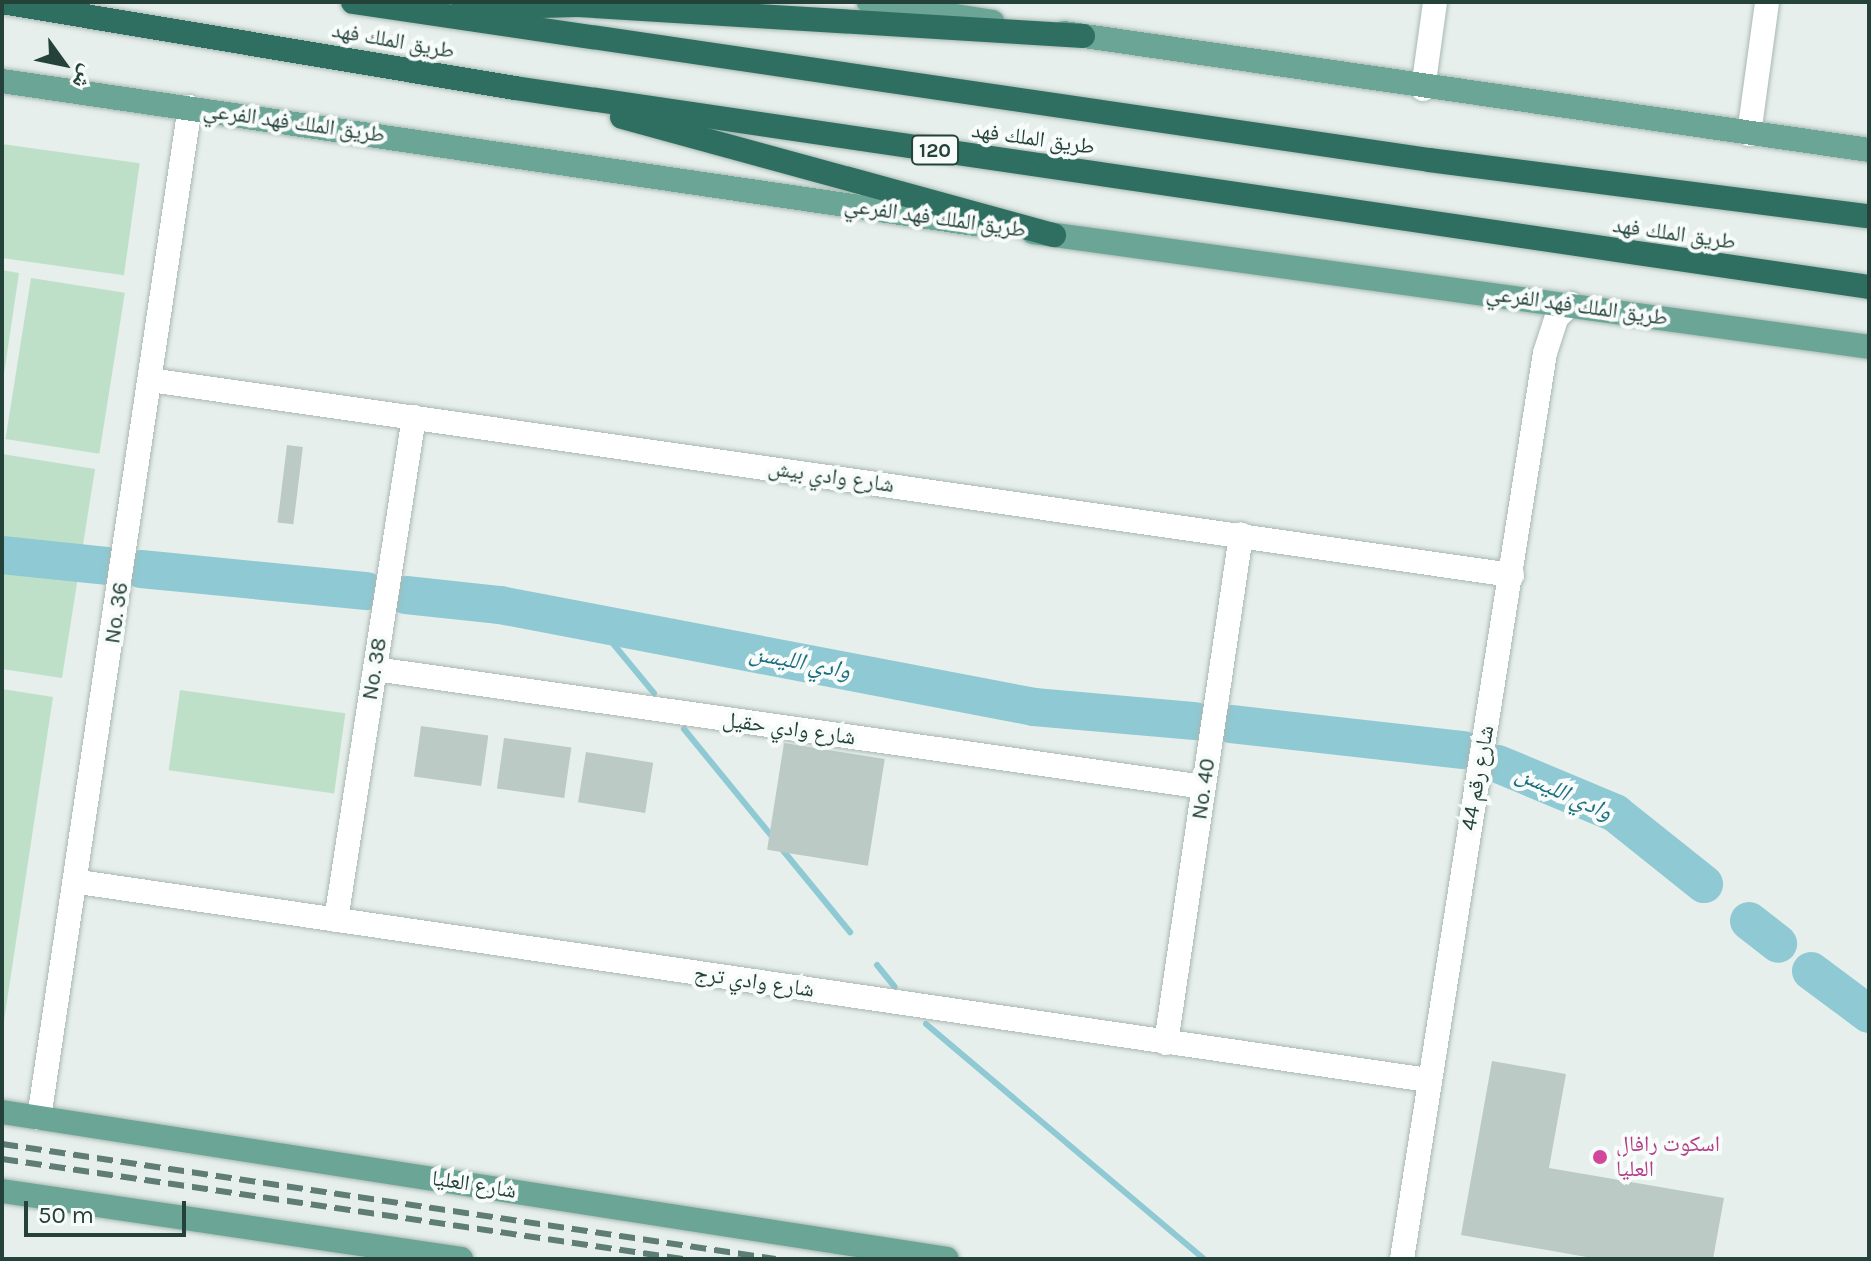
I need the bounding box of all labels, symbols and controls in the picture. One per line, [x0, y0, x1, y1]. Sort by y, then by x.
street label: طريق الملك فهد [330, 17, 456, 65]
north arrow [24, 24, 104, 104]
text: ش [67, 60, 101, 94]
street label: طريق الملك فهد الفرعي [202, 97, 386, 149]
street label: طريق الملك فهد [970, 117, 1096, 161]
road number: 120 [911, 134, 959, 166]
street label: طريق الملك فهد الفرعي [843, 192, 1027, 244]
street label: طريق الملك فهد [1611, 212, 1737, 256]
street label: طريق الملك فهد الفرعي [1485, 280, 1669, 332]
street label: شارع وادي بيش [766, 455, 896, 499]
street label: No. 36 [100, 581, 134, 645]
street label: No. 38 [357, 636, 393, 702]
water label: وادي الليسن [747, 638, 853, 686]
street label: شارع وادي حقيل [721, 707, 857, 751]
street label: شارع رقم 44 [1456, 723, 1500, 833]
street label: No. 40 [1187, 757, 1221, 821]
water label: وادي الليسن [1511, 759, 1617, 827]
street label: شارع وادي ترج [692, 961, 816, 1003]
place label: اسكوت رافال العليا [1616, 1131, 1720, 1182]
marker: اسكوت رافال العليا [1591, 1148, 1609, 1166]
street label: شارع العليا [430, 1165, 518, 1205]
scale bar [28, 1185, 190, 1235]
text: 50 m [38, 1201, 94, 1229]

